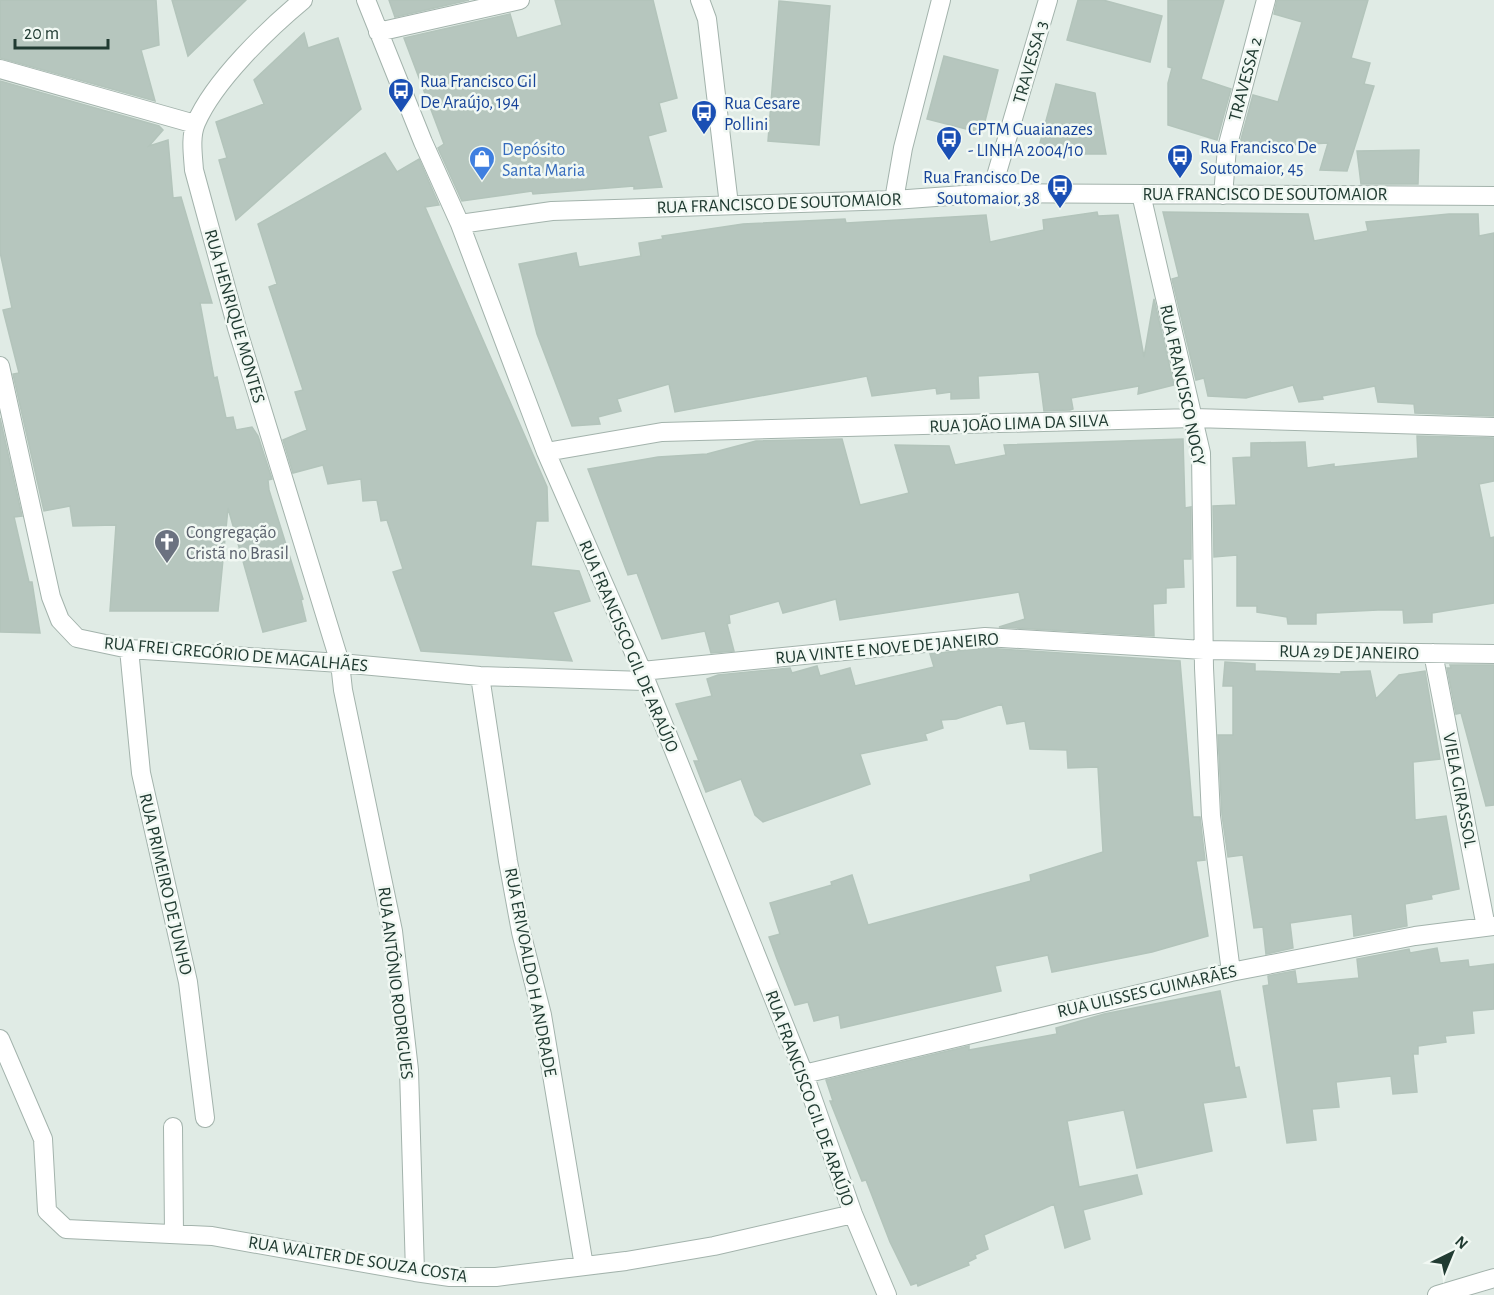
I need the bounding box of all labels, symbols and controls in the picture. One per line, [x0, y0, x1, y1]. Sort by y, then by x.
scale bar [15, 12, 108, 50]
street label: TRAVESSA 3 [1011, 19, 1051, 106]
text: 20 m [24, 25, 59, 43]
street label: TRAVESSA 2 [1226, 35, 1266, 123]
place label: Rua Francisco Gil De Araújo, 194 [420, 73, 537, 112]
bus stop icon: Rua Francisco Gil De Araújo, 194 [386, 76, 416, 114]
place label: Rua Cesare Pollini [724, 95, 800, 134]
bus stop icon: Rua Cesare Pollini [689, 98, 719, 136]
place label: CPTM Guaianazes - LINHA 2004/10 [968, 121, 1093, 160]
bus stop icon: CPTM Guaianazes - LINHA 2004/10 [934, 124, 964, 162]
place label: Rua Francisco De Soutomaior, 45 [1200, 139, 1317, 178]
place label: Depósito Santa Maria [502, 141, 585, 180]
bus stop icon: Rua Francisco De Soutomaior, 45 [1165, 142, 1195, 180]
shop icon: Depósito Santa Maria [467, 144, 497, 182]
place label: Rua Francisco De Soutomaior, 38 [923, 169, 1040, 208]
bus stop icon: Rua Francisco De Soutomaior, 38 [1045, 172, 1075, 210]
street label: RUA FRANCISCO DE SOUTOMAIOR [1142, 186, 1388, 204]
street label: RUA FRANCISCO DE SOUTOMAIOR [656, 191, 902, 217]
street label: RUA HENRIQUE MONTES [201, 227, 267, 405]
street label: RUA FRANCISCO NOGY [1156, 303, 1208, 468]
street label: RUA JOÃO LIMA DA SILVA [929, 409, 1110, 436]
place label: Congregação Cristã no Brasil [186, 524, 289, 563]
church icon: Congregação Cristã no Brasil [152, 527, 182, 565]
street label: RUA FRANCISCO GIL DE ARAÚJO [575, 537, 684, 755]
street label: RUA VINTE E NOVE DE JANEIRO [775, 630, 1000, 668]
street label: RUA FREI GREGÓRIO DE MAGALHÃES [103, 632, 369, 676]
street label: RUA 29 DE JANEIRO [1279, 643, 1419, 663]
street label: VIELA GIRASSOL [1439, 731, 1479, 850]
street label: RUA PRIMEIRO DE JUNHO [135, 792, 195, 977]
street label: RUA ERIVOALDO H ANDRADE [501, 866, 559, 1078]
street label: RUA ANTÔNIO RODRIGUES [374, 885, 419, 1080]
street label: RUA ULISSES GUIMARÃES [1055, 960, 1239, 1021]
street label: RUA FRANCISCO GIL DE ARAÚJO [762, 987, 859, 1209]
north arrow [1422, 1223, 1482, 1283]
text: N [1452, 1233, 1471, 1252]
street label: RUA WALTER DE SOUZA COSTA [247, 1234, 469, 1286]

